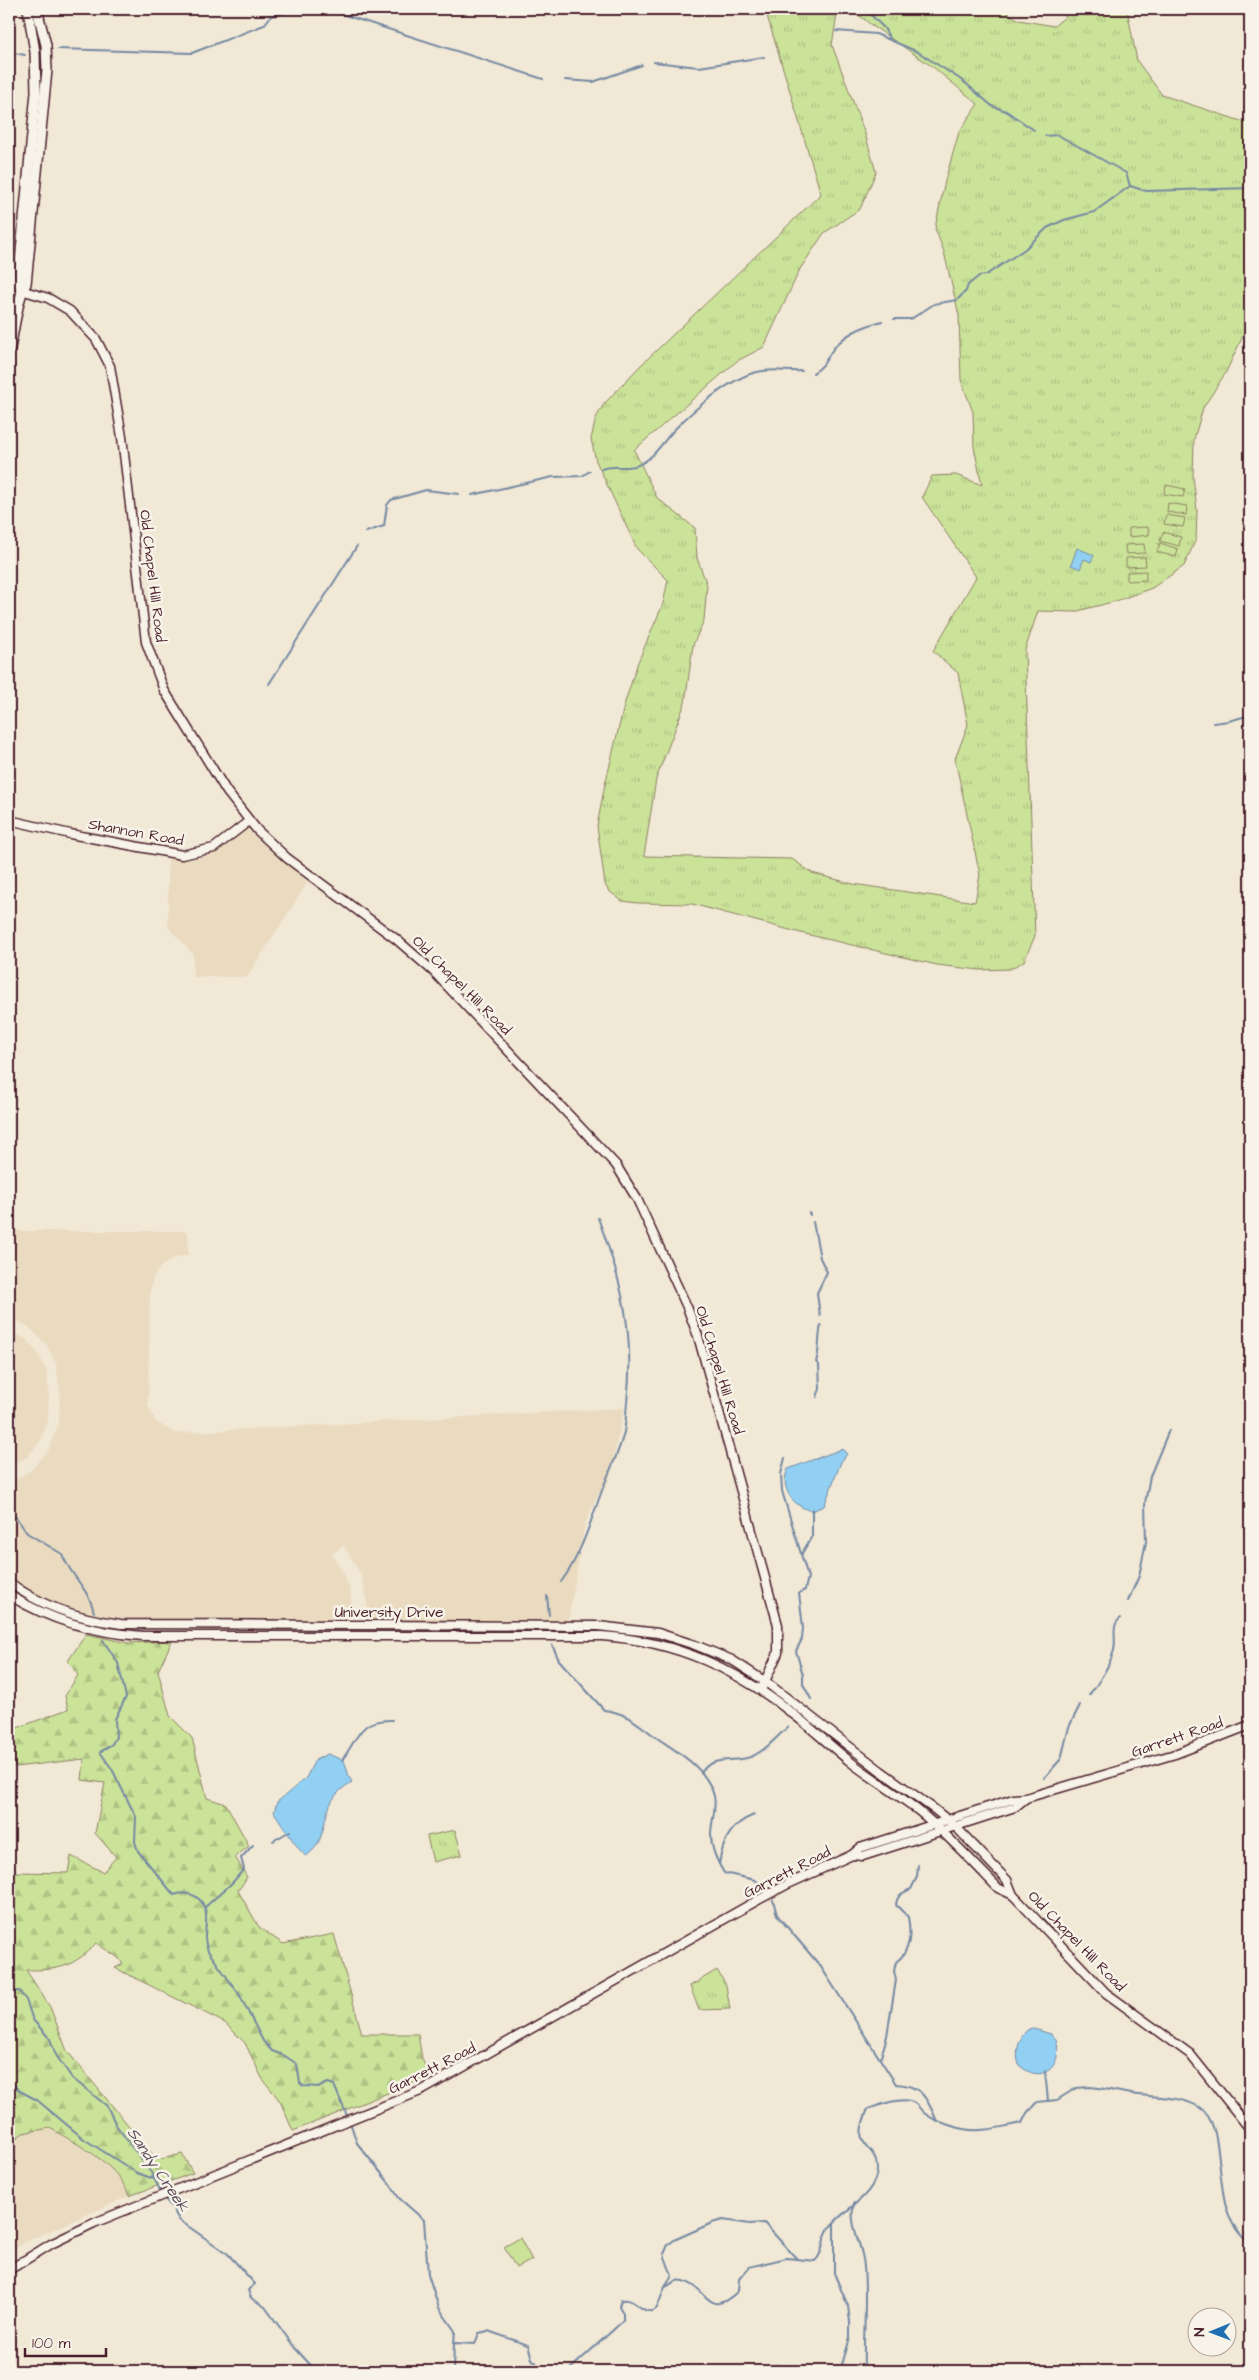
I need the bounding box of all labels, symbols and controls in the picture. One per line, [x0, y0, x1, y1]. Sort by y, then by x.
street label: Old Chapel Hill Road [134, 509, 171, 644]
street label: Shannon Road [87, 814, 185, 851]
street label: Old Chapel Hill Road [407, 931, 516, 1040]
street label: Old Chapel Hill Road [690, 1303, 749, 1437]
street label: University Drive [335, 1602, 443, 1624]
street label: Garrett Road [1129, 1712, 1226, 1763]
street label: Garrett Road [740, 1841, 835, 1903]
street label: Old Chapel Hill Road [1023, 1886, 1131, 1997]
street label: Garrett Road [385, 2037, 480, 2099]
water label: Sandy Creek [121, 2123, 195, 2217]
north arrow [1186, 2308, 1236, 2358]
scale bar [25, 2325, 106, 2357]
text: N [1190, 2327, 1210, 2337]
text: 100 m [32, 2333, 71, 2354]

